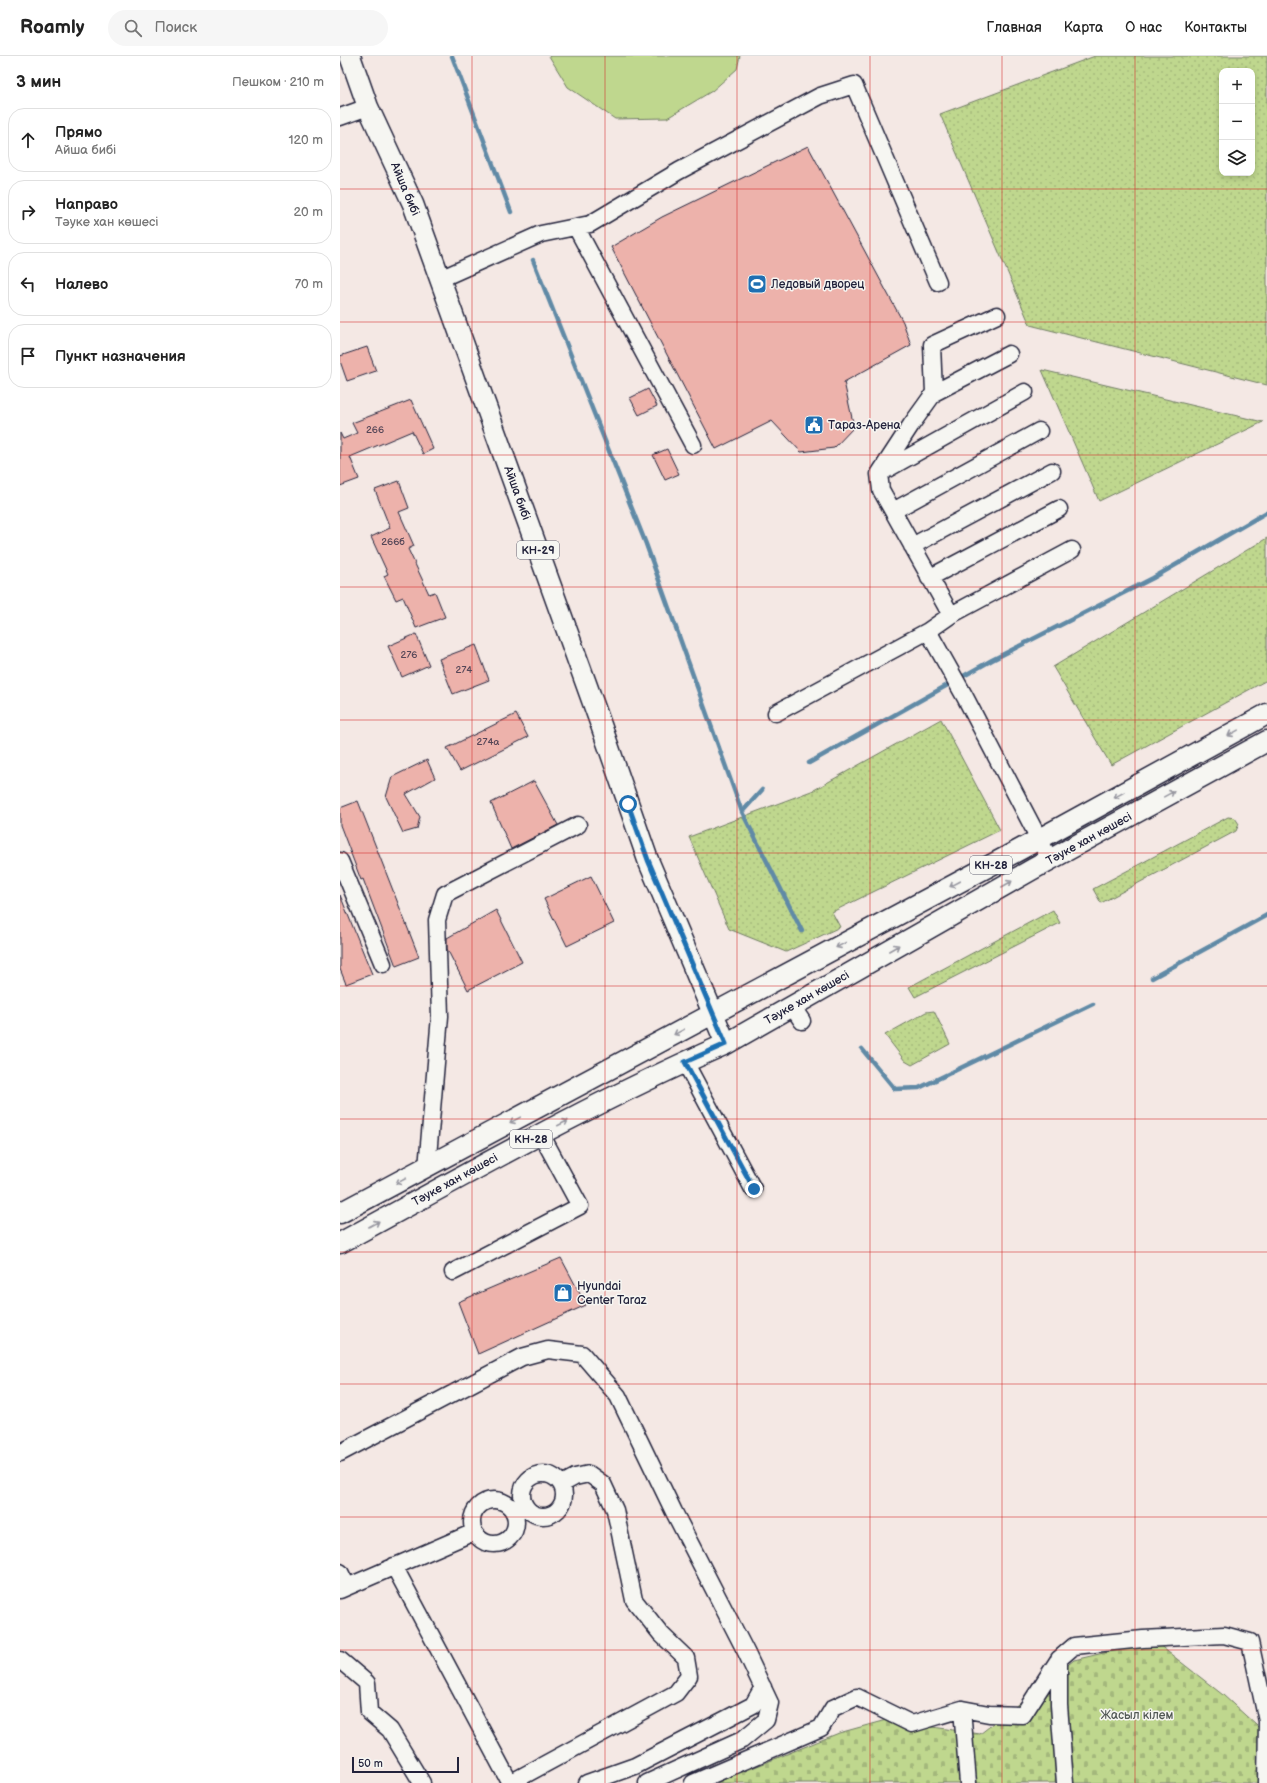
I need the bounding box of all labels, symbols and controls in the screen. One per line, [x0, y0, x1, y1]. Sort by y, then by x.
search box [108, 10, 388, 46]
text: Roamly [20, 16, 84, 39]
icon: search [122, 17, 144, 39]
text: Поиск [154, 18, 197, 37]
text: Главная [987, 19, 1042, 36]
text: Карта [1064, 19, 1103, 36]
text: О нас [1125, 19, 1162, 36]
text: Контакты [1184, 19, 1247, 36]
map controls [1219, 68, 1255, 176]
button: + [1219, 68, 1255, 104]
text: 3 мин [16, 72, 61, 92]
text: Пешком · 210 m [232, 74, 324, 90]
button: − [1219, 104, 1255, 140]
text: Прямо [55, 123, 102, 142]
icon: ahead [17, 129, 39, 151]
text: 120 m [288, 132, 323, 148]
button: layers [1219, 140, 1255, 176]
text: Айша бибі [55, 142, 116, 158]
street label: Айша бибі [387, 159, 423, 218]
text: Направо [55, 195, 118, 214]
icon: right [17, 201, 39, 223]
text: 20 m [293, 204, 323, 220]
text: Тәуке хан көшесі [55, 214, 159, 230]
icon: left [17, 273, 39, 295]
sports icon: Ледовый дворец [746, 273, 768, 295]
text: Налево [55, 275, 108, 294]
text: 70 m [295, 276, 323, 292]
place label: Ледовый дворец [770, 277, 864, 292]
icon: arrive [17, 345, 39, 367]
text: Пункт назначения [55, 347, 186, 366]
public building icon: Тараз-Арена [803, 414, 825, 436]
place label: Тараз-Арена [828, 418, 901, 433]
house number: 266 [366, 424, 384, 436]
street label: Айша бибі [500, 463, 534, 522]
house number: 266б [381, 536, 405, 548]
road number: КН-29 [517, 541, 559, 559]
house number: 276 [401, 649, 417, 661]
house number: 274 [456, 664, 472, 676]
one-way arrow [1227, 730, 1239, 737]
house number: 274а [477, 736, 499, 748]
one-way arrow [1163, 790, 1175, 798]
one-way arrow [1113, 792, 1125, 800]
route start [619, 795, 637, 813]
street label: Тәуке хан көшесі [1044, 809, 1134, 869]
road number: КН-28 [970, 856, 1012, 874]
one-way arrow [1001, 880, 1013, 888]
one-way arrow [949, 881, 961, 888]
one-way arrow [835, 942, 847, 950]
one-way arrow [887, 944, 899, 952]
street label: Тәуке хан көшесі [762, 968, 852, 1028]
one-way arrow [674, 1029, 686, 1037]
one-way arrow [510, 1117, 522, 1124]
one-way arrow [556, 1119, 568, 1126]
road number: КН-28 [510, 1130, 552, 1148]
street label: Тәуке хан көшесі [410, 1150, 500, 1210]
one-way arrow [395, 1178, 407, 1186]
route end [745, 1180, 763, 1198]
one-way arrow [368, 1220, 380, 1228]
place label: Hyundai Center Taraz [577, 1279, 647, 1308]
shop icon: Hyundai Center Taraz [552, 1282, 574, 1304]
park label: Жасыл кілем [1101, 1708, 1174, 1723]
scale bar [352, 1755, 459, 1774]
text: 50 m [358, 1757, 383, 1770]

